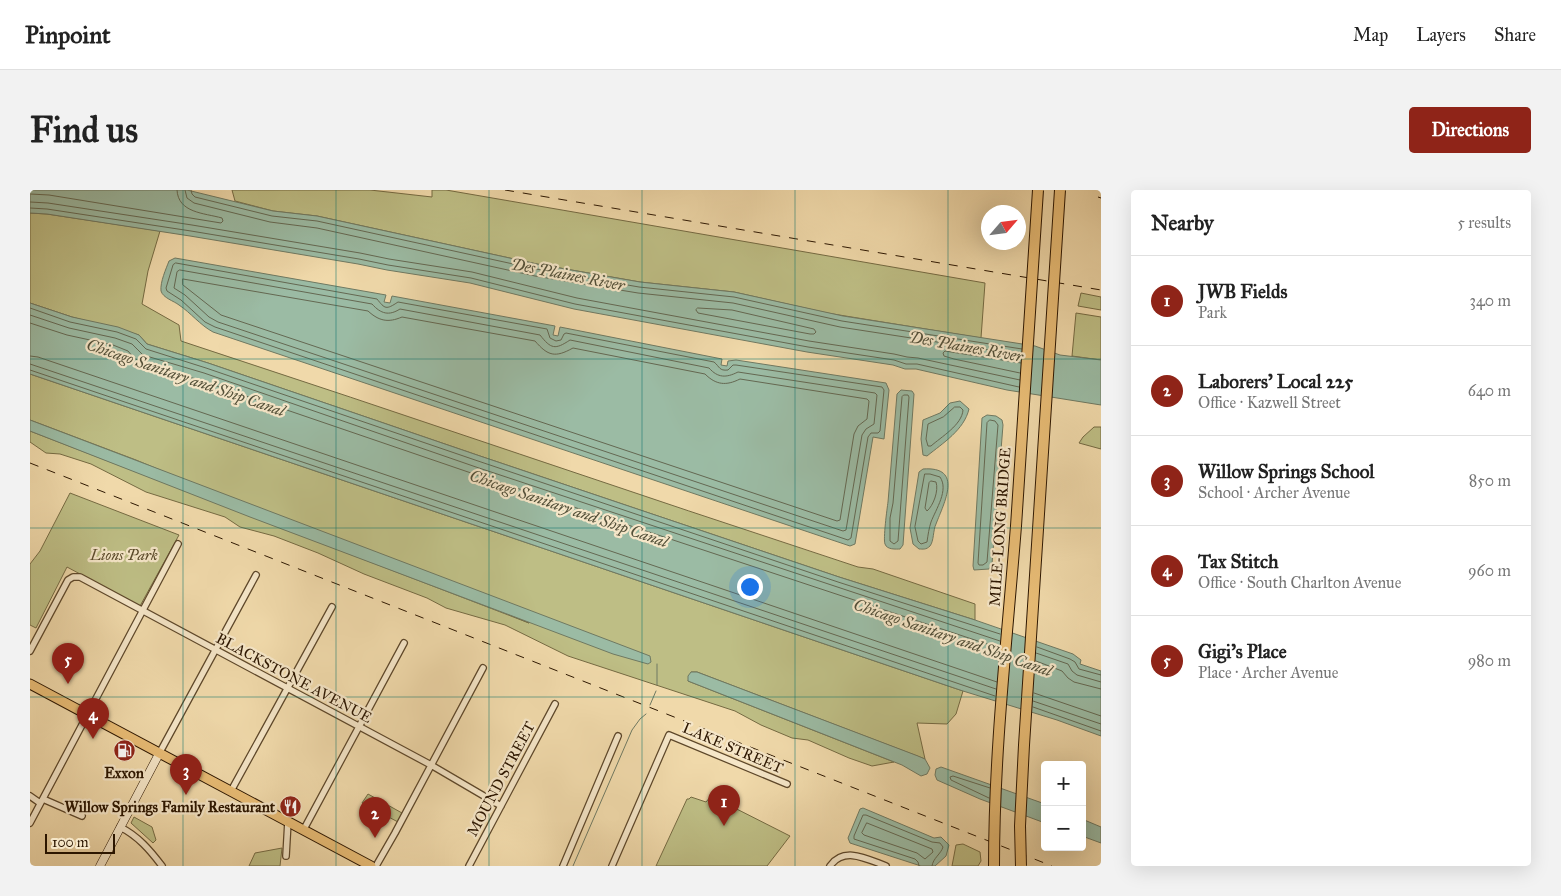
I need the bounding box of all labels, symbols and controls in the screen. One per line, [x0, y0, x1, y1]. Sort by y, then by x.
text: Pinpoint [25, 20, 111, 50]
text: Map [1353, 24, 1388, 46]
text: Layers [1416, 24, 1466, 46]
text: Share [1494, 24, 1536, 46]
button: Directions [1409, 107, 1531, 153]
text: Find us [30, 109, 138, 152]
north arrow [981, 205, 1026, 250]
text: Nearby [1151, 210, 1214, 236]
text: 5 results [1457, 213, 1511, 232]
water label: Des Plaines River [509, 254, 628, 295]
text: JWB Fields [1198, 280, 1287, 303]
text: 1 [1164, 291, 1170, 310]
text: 340 m [1469, 291, 1511, 310]
text: Park [1198, 303, 1227, 322]
water label: Des Plaines River [907, 327, 1026, 366]
water label: Chicago Sanitary and Ship Canal [84, 335, 289, 422]
text: Laborers' Local 225 [1198, 370, 1353, 393]
text: 2 [1163, 381, 1171, 400]
text: 640 m [1468, 381, 1511, 400]
text: Office · Kazwell Street [1198, 393, 1341, 412]
street label: MILE-LONG BRIDGE [985, 447, 1015, 607]
text: Willow Springs School [1198, 460, 1374, 483]
water label: Chicago Sanitary and Ship Canal [467, 466, 672, 553]
text: 3 [1164, 471, 1170, 490]
text: 850 m [1469, 471, 1511, 490]
text: School · Archer Avenue [1198, 483, 1350, 502]
park label: Lions Park [89, 546, 158, 564]
text: Tax Stitch [1198, 550, 1279, 573]
text: 4 [1163, 561, 1171, 580]
text: 960 m [1468, 561, 1511, 580]
text: Office · South Charlton Avenue [1198, 573, 1401, 592]
your location [737, 574, 763, 600]
water label: Chicago Sanitary and Ship Canal [851, 595, 1056, 682]
street label: BLACKSTONE AVENUE [213, 629, 375, 727]
text: Gigi's Place [1198, 640, 1287, 663]
pin: 5 [52, 643, 84, 684]
text: 5 [1163, 651, 1171, 670]
text: 980 m [1468, 651, 1511, 670]
text: Place · Archer Avenue [1198, 663, 1338, 682]
pin: 4 [77, 698, 109, 739]
street label: MOUND STREET [463, 719, 539, 839]
street label: LAKE STREET [680, 719, 786, 777]
fuel station icon: Exxon [112, 738, 136, 762]
pin: 3 [170, 754, 202, 795]
map controls [1041, 761, 1086, 851]
button: + [1041, 761, 1086, 806]
place label: Exxon [104, 764, 145, 782]
pin: 1 [708, 785, 740, 826]
restaurant icon: Willow Springs Family Restaurant [279, 795, 303, 819]
pin: 2 [359, 797, 391, 838]
place label: Willow Springs Family Restaurant [65, 798, 276, 817]
button: − [1041, 806, 1086, 851]
scale bar [45, 831, 115, 854]
text: 100 m [52, 834, 89, 851]

